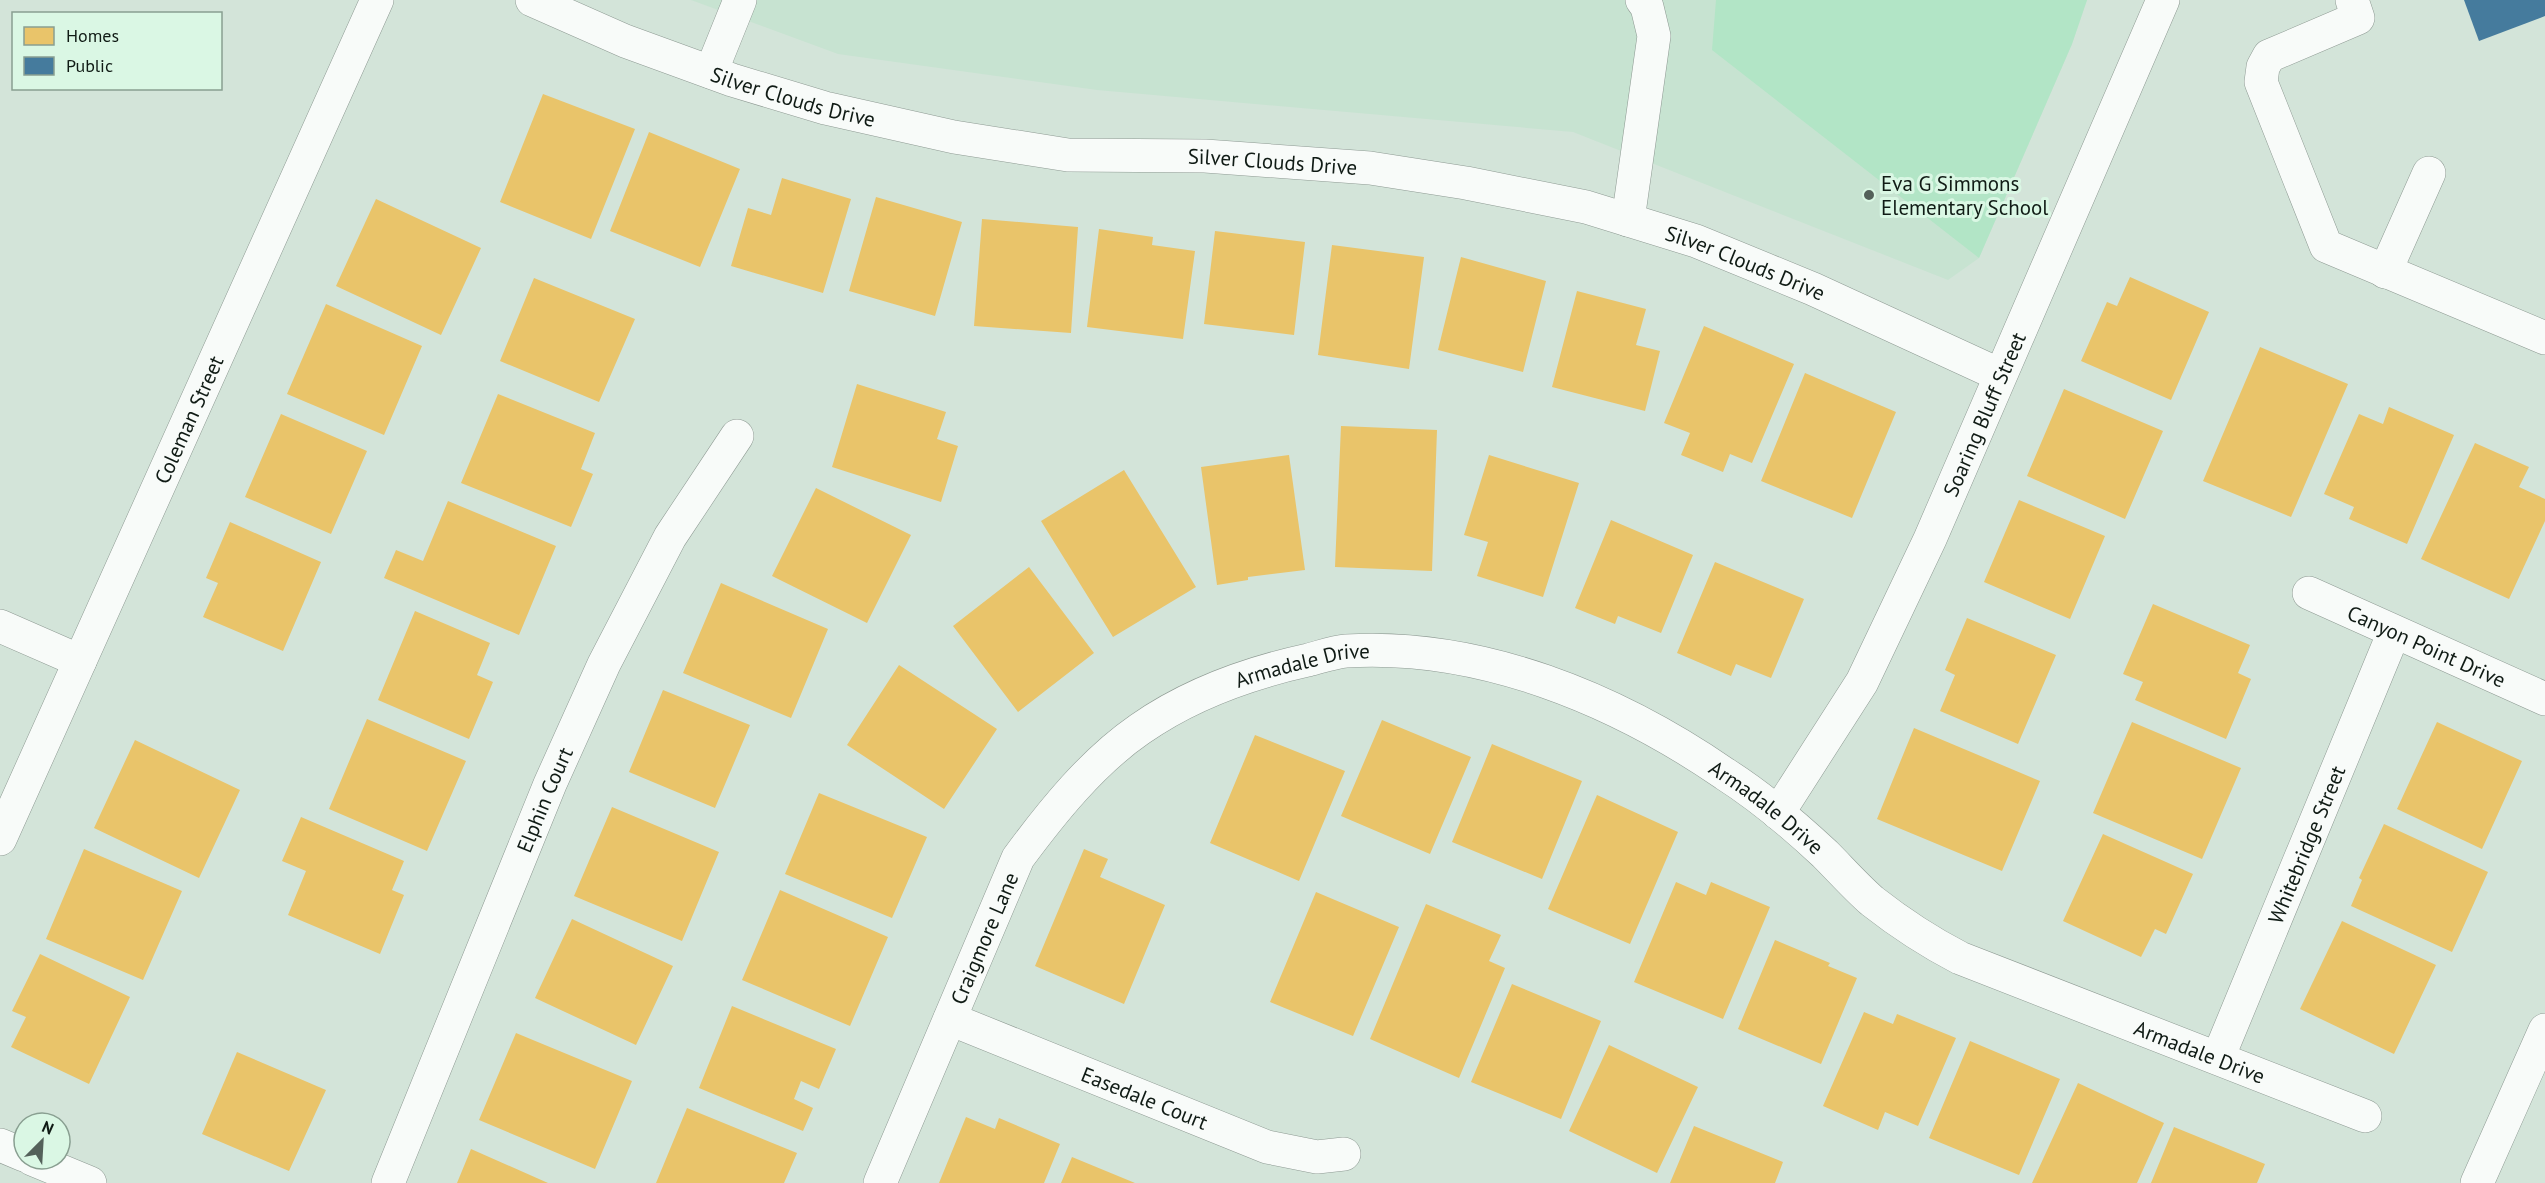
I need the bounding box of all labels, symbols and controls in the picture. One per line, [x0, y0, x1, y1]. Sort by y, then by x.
legend [12, 12, 222, 90]
text: Homes [66, 24, 119, 47]
text: Public [66, 54, 113, 77]
street label: Silver Clouds Drive [707, 60, 878, 132]
street label: Silver Clouds Drive [1188, 142, 1358, 181]
place label: Eva G Simmons Elementary School [1881, 170, 2048, 221]
marker: Eva G Simmons Elementary School [1862, 188, 1876, 202]
street label: Silver Clouds Drive [1662, 219, 1830, 306]
street label: Soaring Bluff Street [1937, 328, 2031, 500]
street label: Coleman Street [148, 351, 229, 488]
street label: Canyon Point Drive [2343, 599, 2510, 693]
street label: Armadale Drive [1231, 637, 1370, 693]
street label: Elphin Court [510, 743, 578, 856]
street label: Armadale Drive [1704, 754, 1830, 860]
street label: Whitebridge Street [2262, 761, 2351, 928]
street label: Craigmore Lane [944, 868, 1024, 1008]
street label: Armadale Drive [2130, 1014, 2269, 1089]
street label: Easedale Court [1077, 1060, 1212, 1135]
north arrow [12, 1111, 72, 1171]
text: N [39, 1116, 57, 1139]

